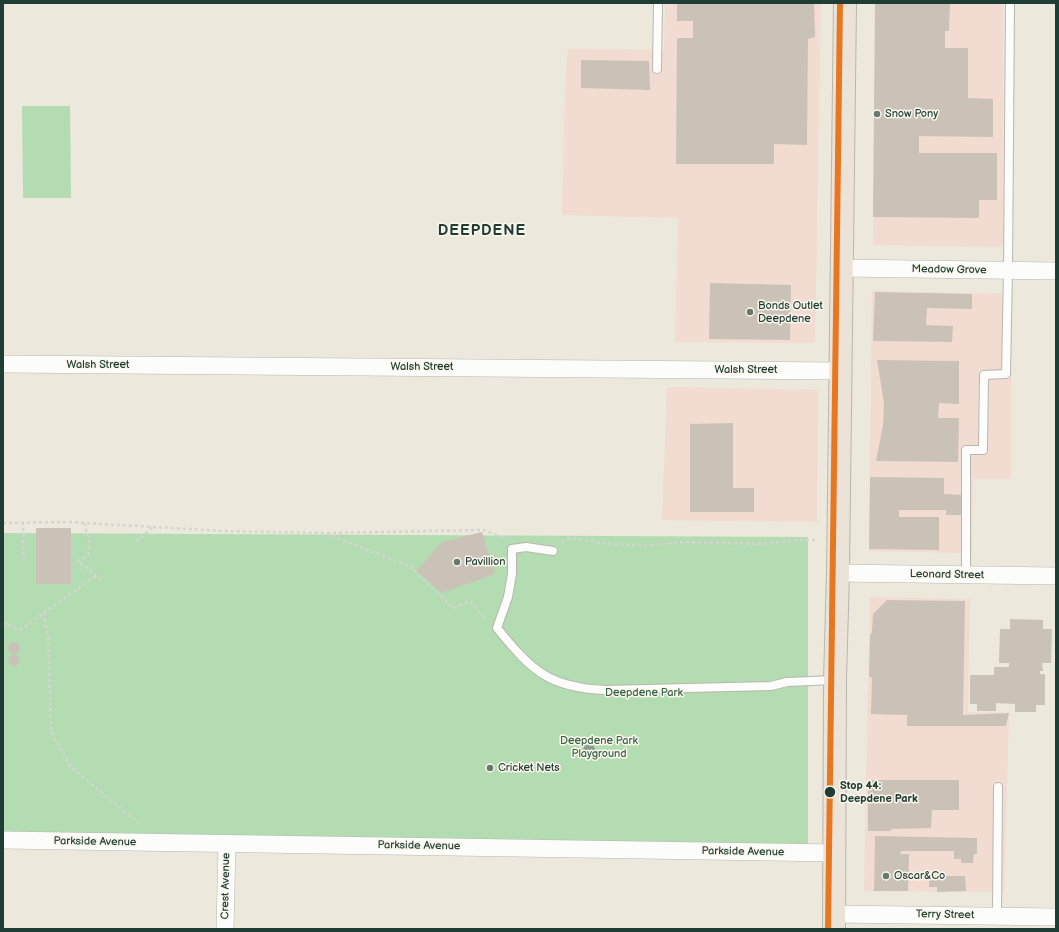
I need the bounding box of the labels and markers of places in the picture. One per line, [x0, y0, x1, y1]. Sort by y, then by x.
place label: Snow Pony [885, 107, 938, 121]
marker: Snow Pony [872, 109, 882, 119]
place label: Bonds Outlet Deepdene [758, 299, 823, 325]
marker: Bonds Outlet Deepdene [745, 307, 755, 317]
place label: Pavillion [465, 555, 505, 569]
marker: Pavillion [452, 557, 462, 567]
place label: Cricket Nets [498, 761, 560, 775]
marker: Cricket Nets [485, 763, 495, 773]
place label: Stop 44: Deepdene Park [840, 779, 918, 805]
marker: Stop 44: Deepdene Park [823, 785, 837, 799]
place label: Oscar&Co [894, 869, 945, 883]
marker: Oscar&Co [881, 871, 891, 881]

